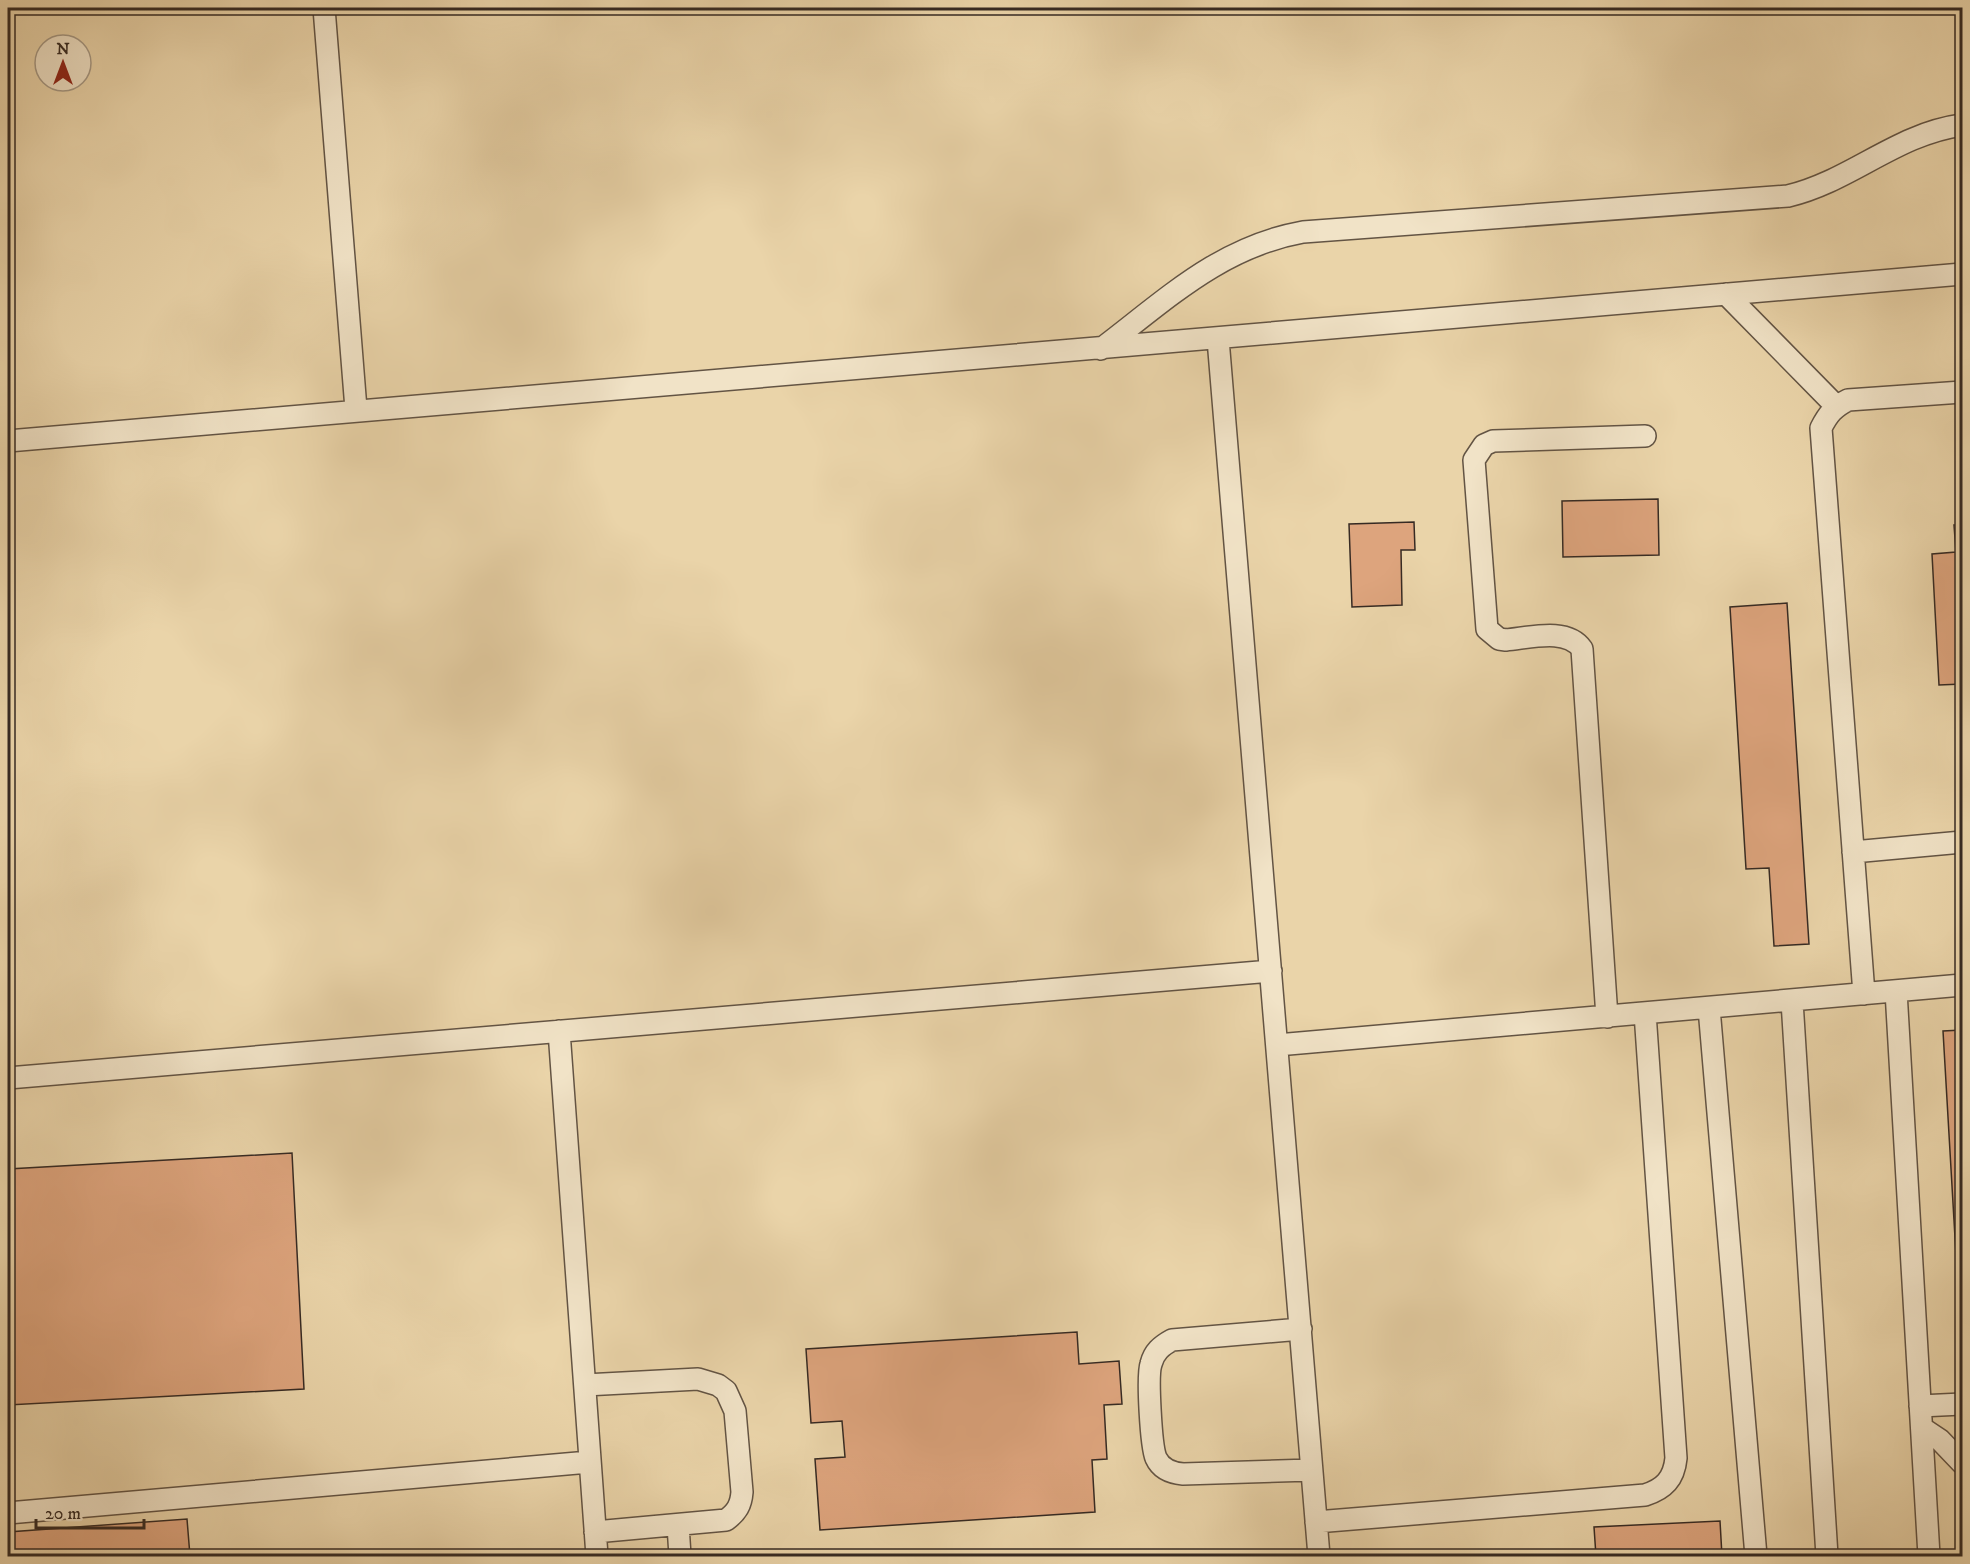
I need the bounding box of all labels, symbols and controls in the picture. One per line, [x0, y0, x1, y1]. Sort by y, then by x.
north arrow [33, 33, 93, 93]
text: N [56, 39, 70, 59]
scale bar [36, 1492, 144, 1530]
text: 20 m [45, 1503, 81, 1525]

